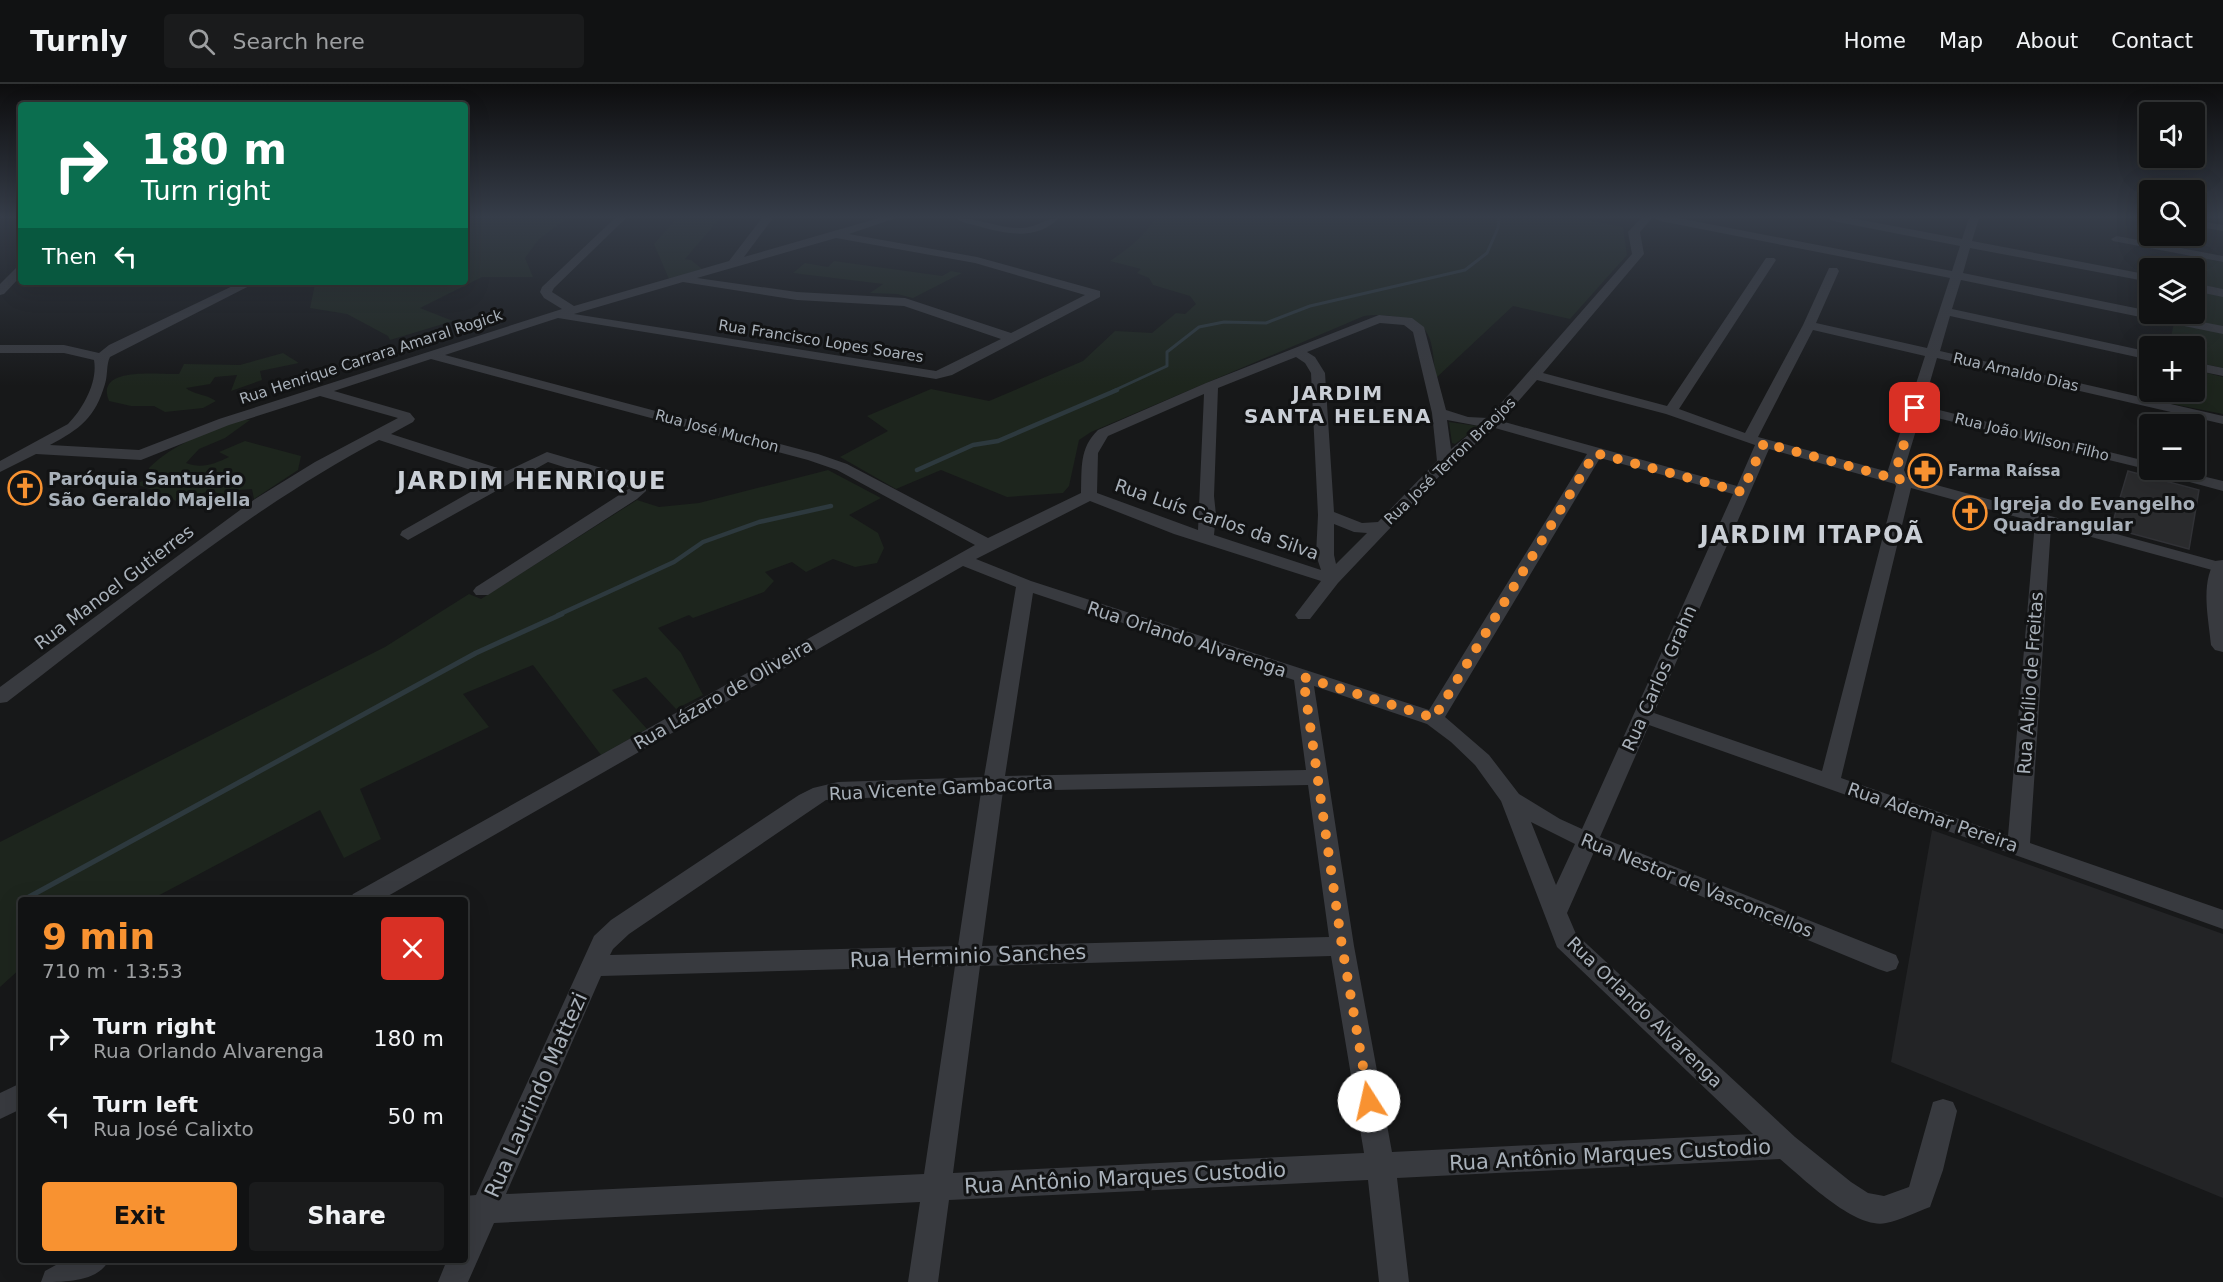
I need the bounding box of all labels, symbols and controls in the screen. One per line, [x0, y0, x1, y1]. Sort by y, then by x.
search box [164, 14, 584, 68]
text: Turnly [30, 25, 128, 58]
icon: search [185, 25, 218, 58]
text: Search here [233, 29, 365, 54]
text: Home [1844, 29, 1906, 53]
text: Map [1939, 29, 1983, 53]
text: About [2016, 29, 2078, 53]
text: Contact [2111, 29, 2193, 53]
map controls [2139, 102, 2205, 480]
button: sound [2139, 102, 2205, 168]
text: 180 m [141, 125, 287, 174]
icon: right [42, 126, 120, 204]
text: Turn right [141, 175, 270, 206]
button: search [2139, 180, 2205, 246]
icon: left [109, 240, 142, 273]
text: Then [42, 244, 97, 269]
button: layers [2139, 258, 2205, 324]
street label: Rua Henrique Carrara Amaral Rogick [237, 306, 505, 408]
street label: Rua Francisco Lopes Soares [717, 316, 925, 366]
button: + [2139, 336, 2205, 402]
street label: Rua Arnaldo Dias [1951, 349, 2081, 395]
district label: JARDIM SANTA HELENA [1244, 381, 1432, 428]
pin [1889, 382, 1940, 433]
icon: arrive [1898, 391, 1931, 424]
street label: Rua José Terron Braojos [1381, 393, 1520, 528]
street label: Rua José Muchon [653, 406, 781, 456]
street label: Rua João Wilson Filho [1953, 409, 2111, 465]
button: − [2139, 414, 2205, 480]
pharmacy icon: Farma Raíssa [1907, 453, 1943, 489]
place label: Farma Raíssa [1948, 462, 2061, 480]
district label: JARDIM HENRIQUE [395, 467, 667, 495]
place label: Paróquia Santuário São Geraldo Majella [48, 468, 250, 510]
church icon: Paróquia Santuário São Geraldo Majella [7, 470, 43, 506]
street label: Rua Luís Carlos da Silva [1112, 474, 1322, 564]
place label: Igreja do Evangelho Quadrangular [1993, 493, 2195, 535]
church icon: Igreja do Evangelho Quadrangular [1952, 495, 1988, 531]
street label: Rua Manoel Gutierres [30, 520, 198, 654]
district label: JARDIM ITAPOÃ [1698, 520, 1924, 549]
street label: Rua Abílio de Freitas [2013, 591, 2047, 775]
street label: Rua Orlando Alvarenga [1085, 597, 1289, 681]
street label: Rua Carlos Grahn [1617, 602, 1701, 754]
street label: Rua Lázaro de Oliveira [630, 634, 816, 754]
street label: Rua Vicente Gambacorta [828, 772, 1054, 804]
street label: Rua Ademar Pereira [1845, 778, 2021, 856]
street label: Rua Nestor de Vasconcellos [1578, 829, 1816, 941]
text: 9 min [42, 916, 155, 957]
button: close [381, 917, 444, 980]
street label: Rua Orlando Alvarenga [1563, 932, 1727, 1092]
street label: Rua Herminio Sanches [849, 940, 1087, 972]
text: 710 m · 13:53 [42, 959, 183, 983]
street label: Rua Laurindo Mattezi [480, 989, 592, 1201]
text: Turn right [93, 1014, 216, 1039]
icon: right [42, 1022, 75, 1055]
text: 180 m [374, 1026, 444, 1051]
text: Rua Orlando Alvarenga [93, 1039, 324, 1063]
position arrow [1337, 1069, 1401, 1133]
text: Turn left [93, 1092, 198, 1117]
icon: left [42, 1100, 75, 1133]
text: 50 m [388, 1104, 444, 1129]
text: Rua José Calixto [93, 1117, 254, 1141]
street label: Rua Antônio Marques Custodio [1448, 1135, 1772, 1175]
street label: Rua Antônio Marques Custodio [963, 1158, 1287, 1198]
button: Exit [42, 1182, 237, 1251]
button: Share [249, 1182, 444, 1251]

